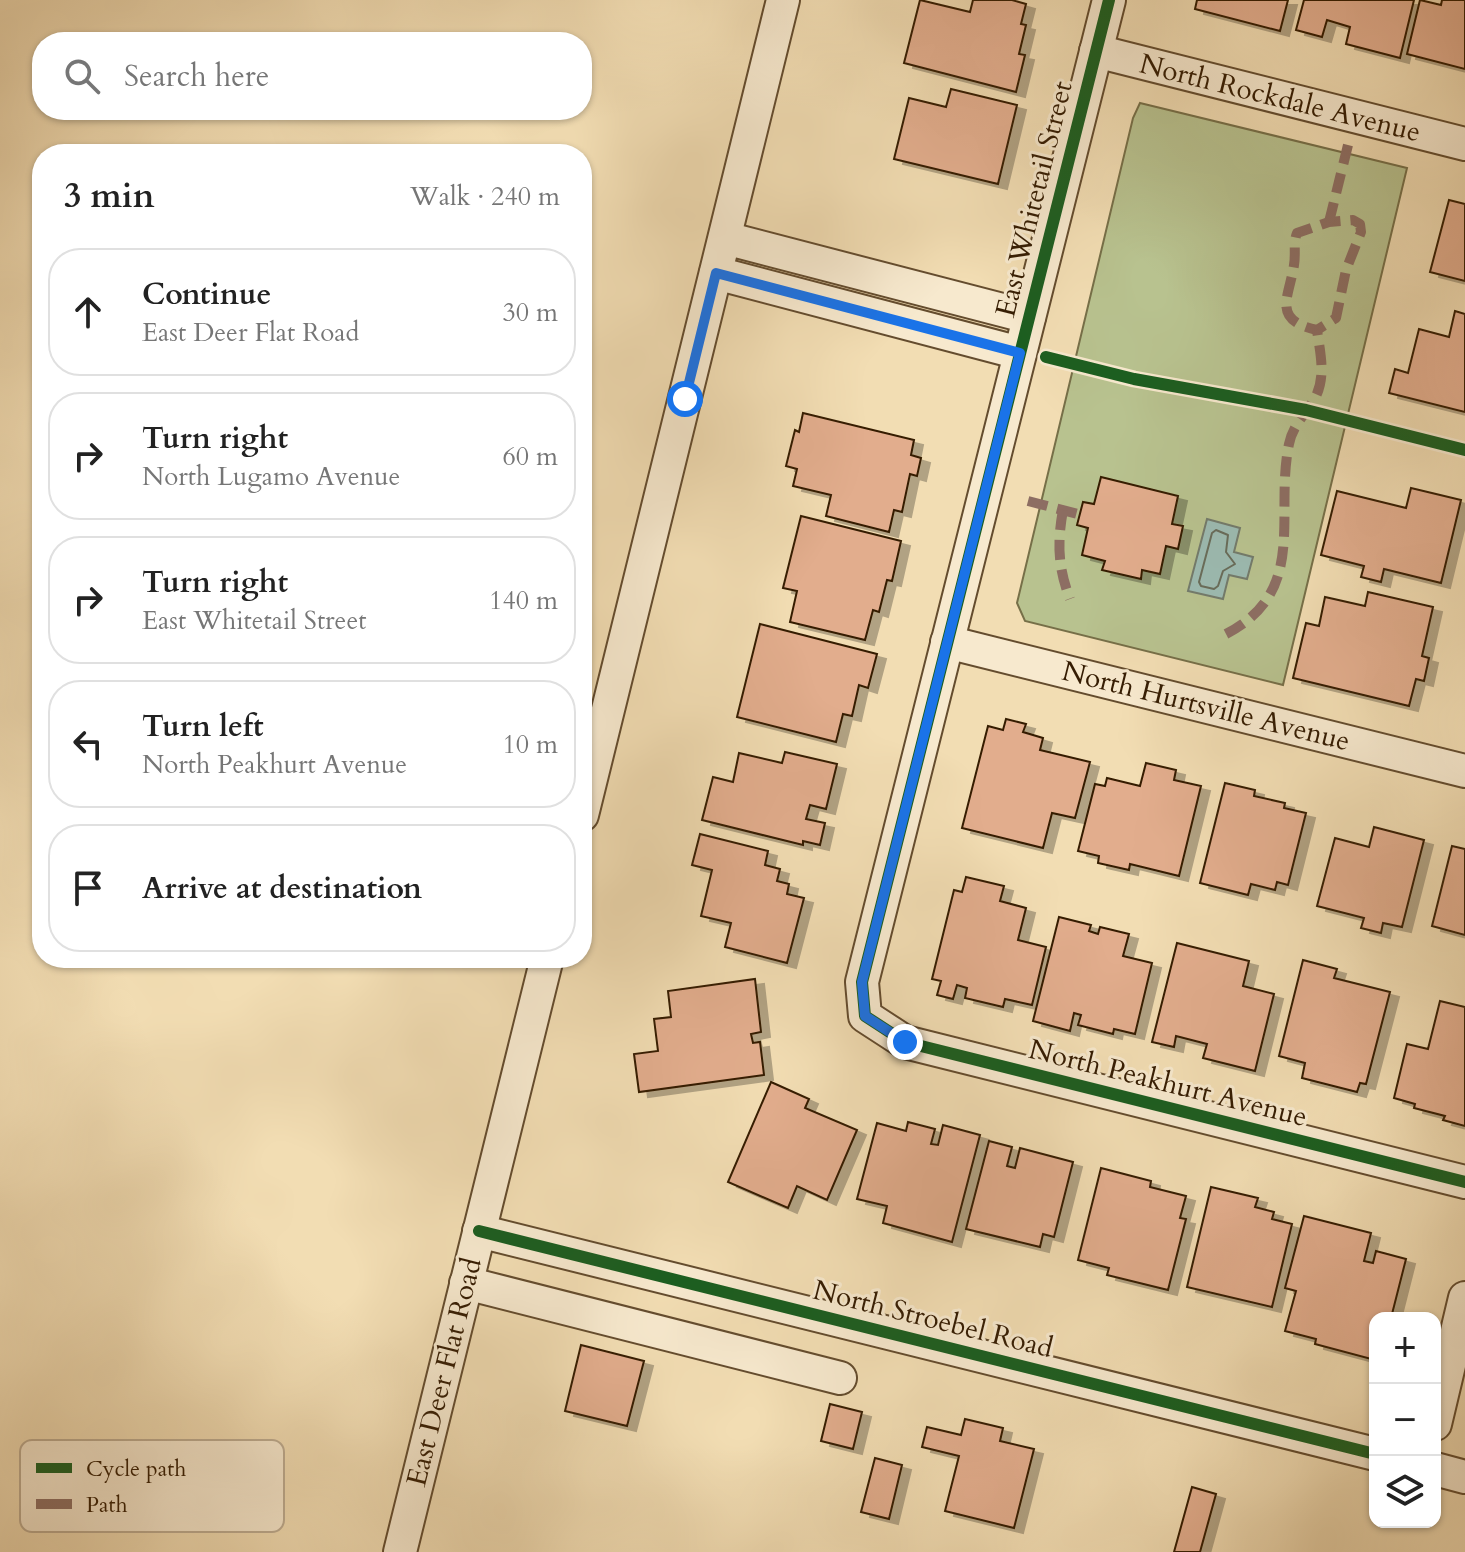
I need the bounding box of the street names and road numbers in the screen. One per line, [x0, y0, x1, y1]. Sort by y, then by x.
street label: North Rockdale Avenue [1135, 45, 1425, 151]
street label: East Whitetail Street [986, 77, 1082, 321]
street label: North Hurtsville Avenue [1058, 652, 1354, 760]
street label: North Peakhurt Avenue [1025, 1030, 1311, 1136]
street label: East Deer Flat Road [397, 1254, 491, 1490]
street label: North Stroebel Road [809, 1271, 1057, 1367]

